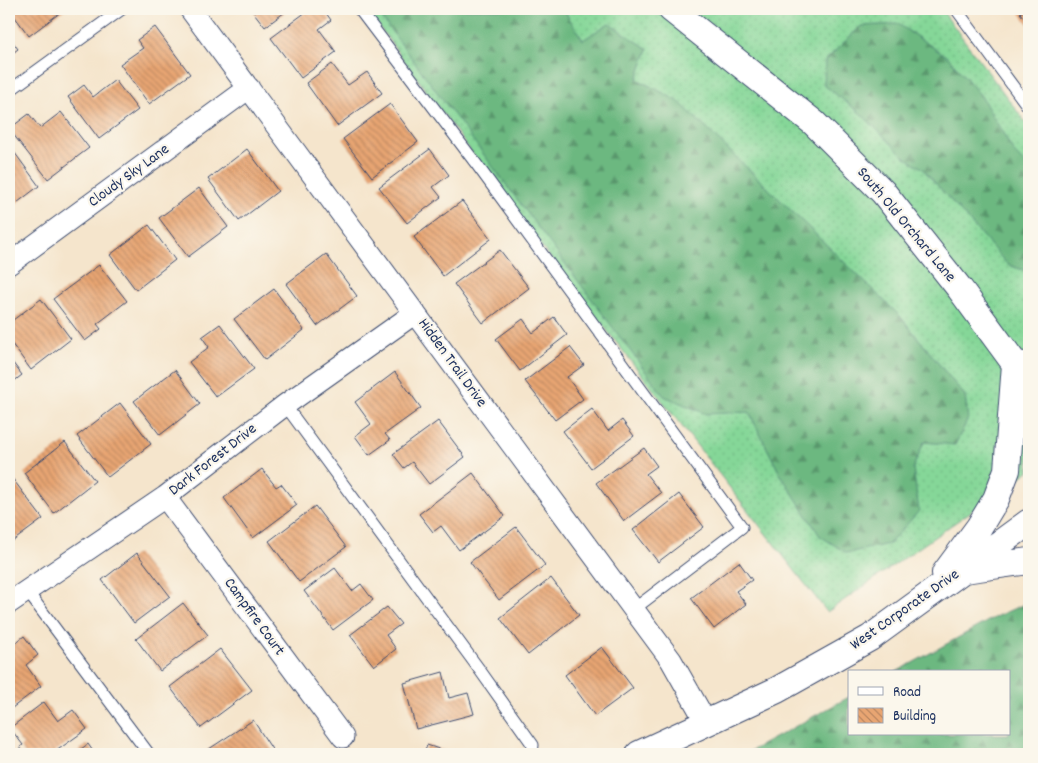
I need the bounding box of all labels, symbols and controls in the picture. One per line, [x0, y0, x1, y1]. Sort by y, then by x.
street label: Cloudy Sky Lane [84, 139, 174, 213]
street label: South Old Orchard Lane [851, 162, 961, 288]
street label: Hidden Trail Drive [412, 314, 492, 412]
street label: Dark Forest Drive [164, 418, 262, 502]
street label: West Corporate Drive [846, 564, 964, 656]
street label: Campfire Court [218, 573, 290, 661]
legend [848, 670, 1010, 736]
text: Road [893, 682, 921, 704]
text: Building [893, 706, 936, 728]

